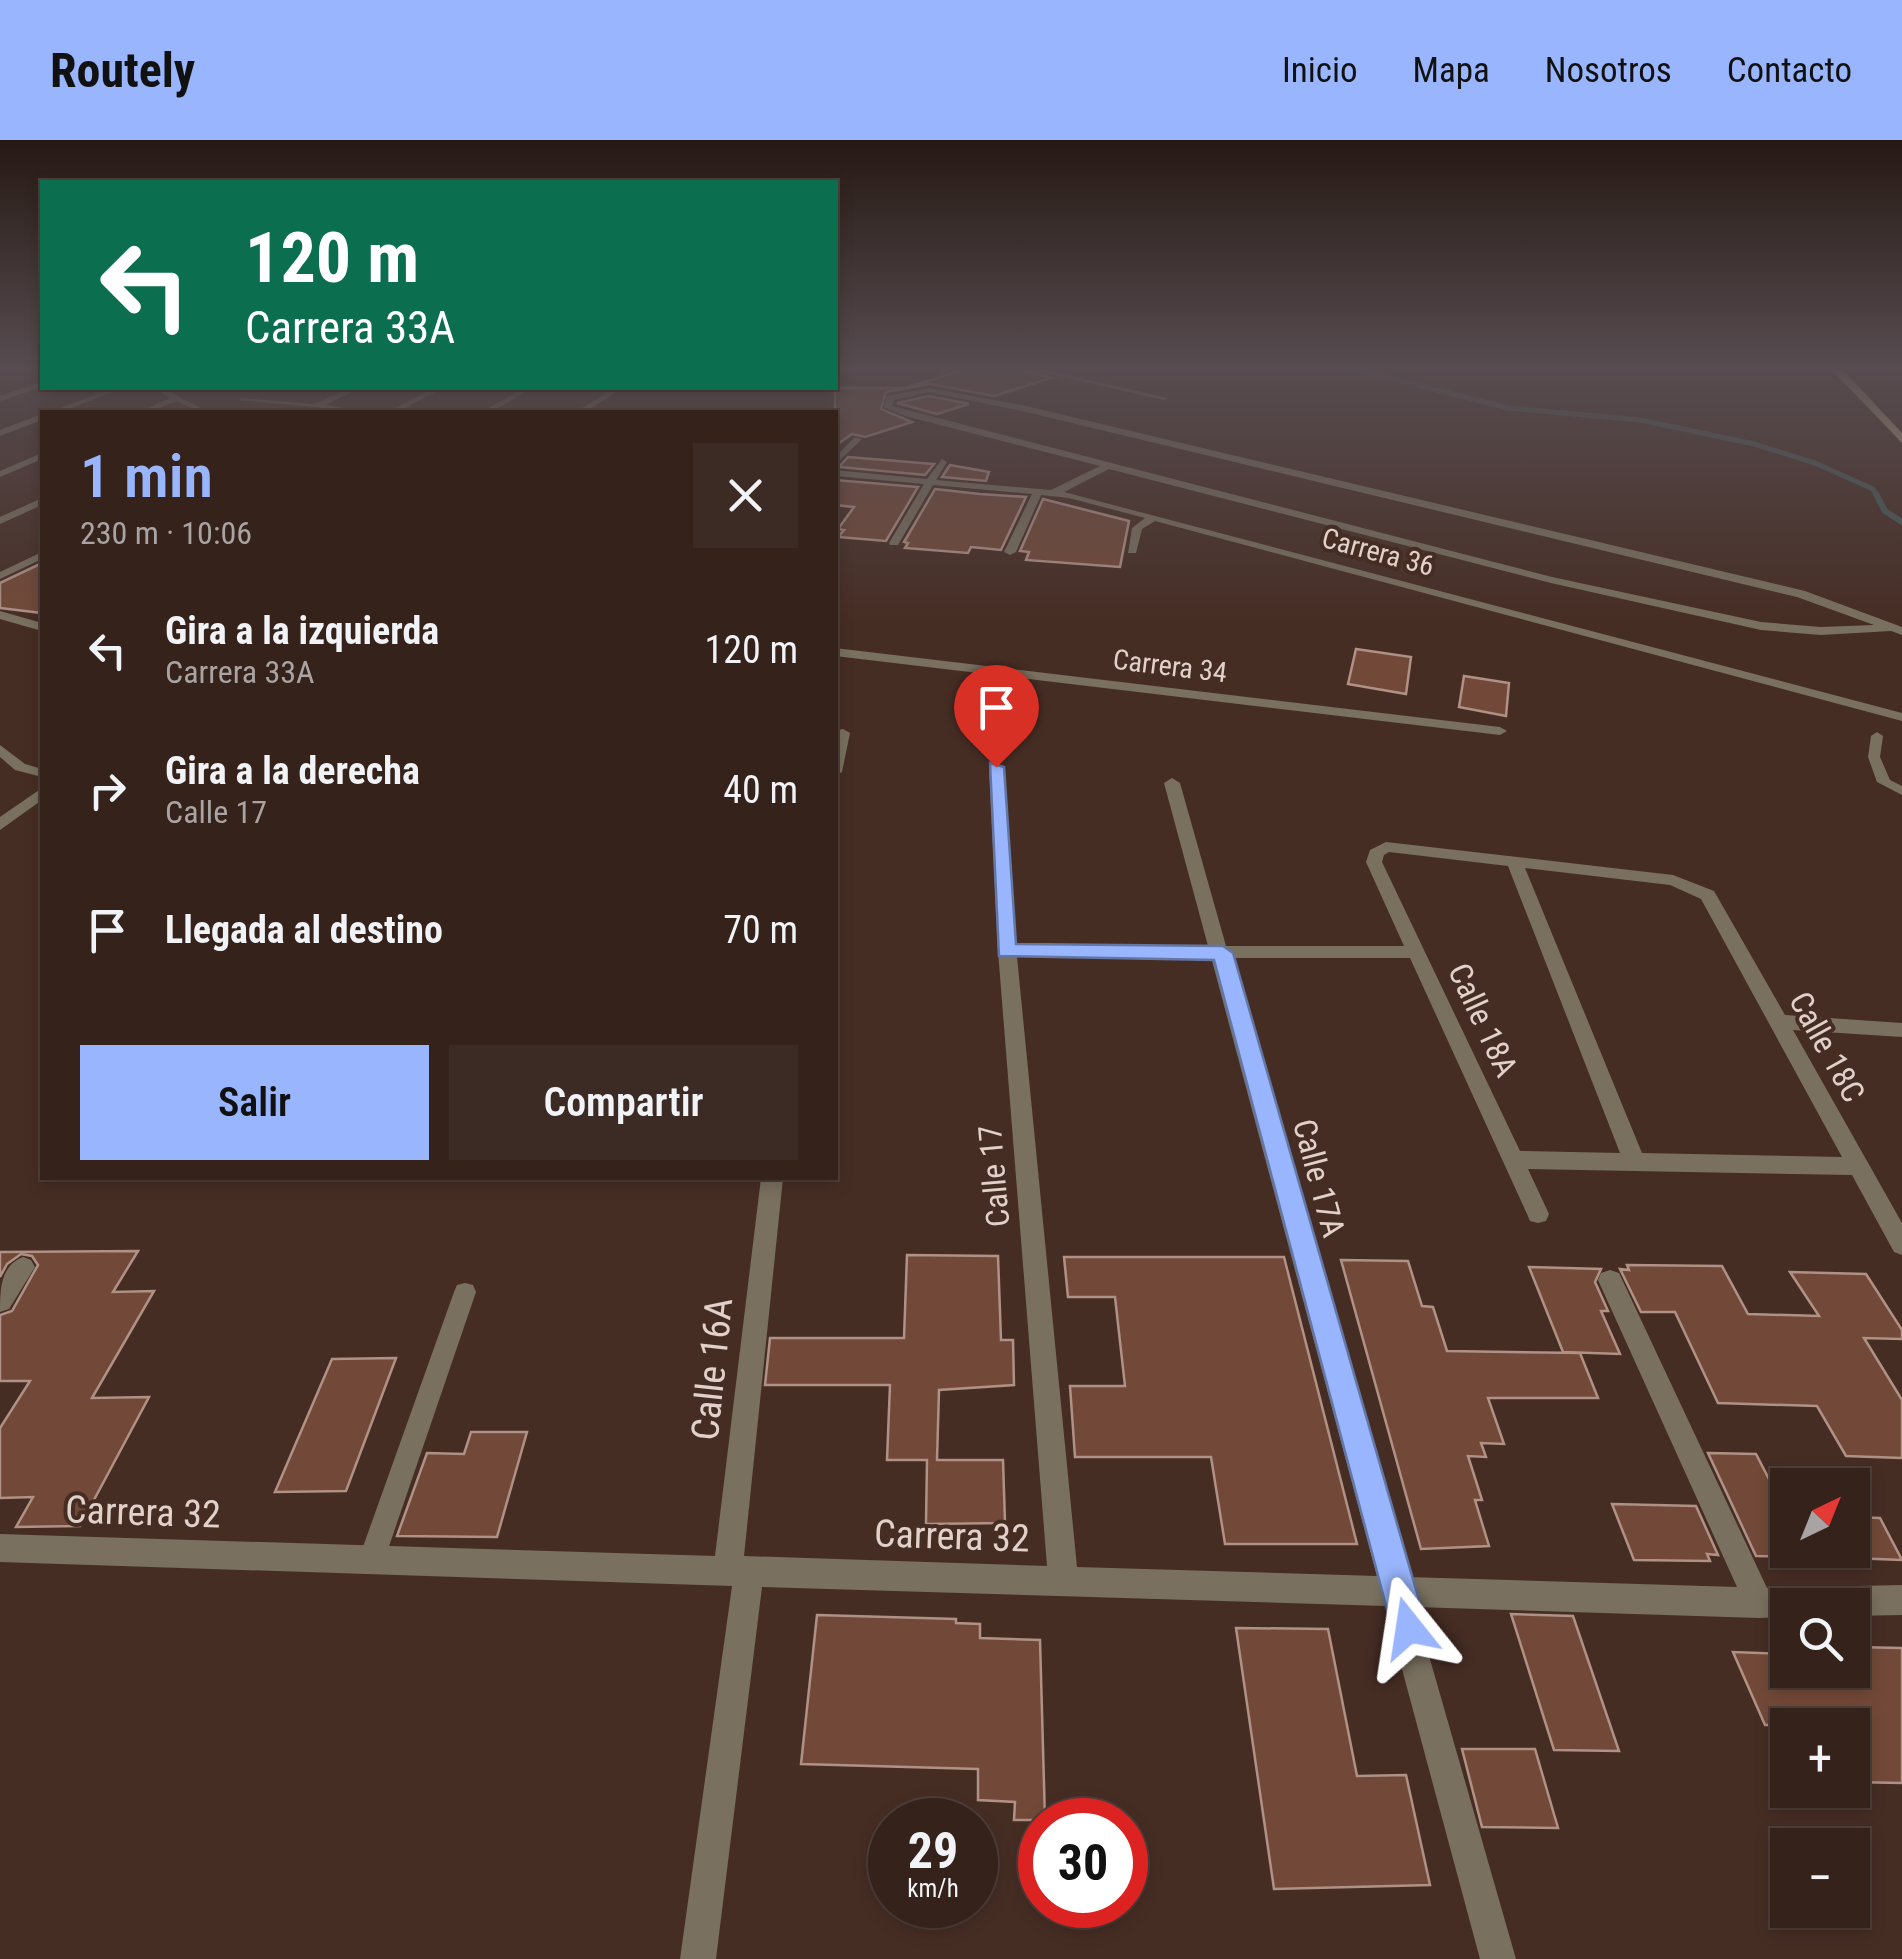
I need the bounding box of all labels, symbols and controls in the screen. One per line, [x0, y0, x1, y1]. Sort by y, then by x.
text: Routely [50, 42, 195, 99]
text: Inicio [1282, 50, 1358, 91]
text: Mapa [1413, 50, 1490, 91]
text: Nosotros [1545, 50, 1672, 91]
text: Contacto [1727, 50, 1852, 91]
text: 120 m [245, 217, 419, 299]
icon: left [80, 220, 210, 350]
text: Carrera 33A [245, 301, 455, 354]
text: 1 min [80, 441, 213, 512]
button: close [693, 443, 798, 548]
text: 230 m · 10:06 [80, 514, 252, 552]
street label: Carrera 36 [1318, 521, 1438, 583]
text: Gira a la izquierda [165, 609, 439, 653]
icon: left [80, 623, 135, 678]
text: 120 m [704, 628, 798, 672]
street label: Carrera 34 [1111, 643, 1229, 689]
text: Carrera 33A [165, 653, 315, 691]
pin [954, 665, 1039, 768]
icon: arrive [969, 680, 1024, 735]
text: Gira a la derecha [165, 749, 420, 793]
icon: right [80, 763, 135, 818]
text: 40 m [723, 768, 798, 812]
text: Calle 17 [165, 793, 267, 831]
icon: arrive [80, 903, 135, 958]
text: Llegada al destino [165, 908, 443, 952]
text: 70 m [723, 908, 798, 952]
street label: Calle 18A [1440, 957, 1526, 1083]
street label: Calle 18C [1781, 985, 1873, 1109]
button: Salir [80, 1045, 429, 1160]
button: Compartir [449, 1045, 798, 1160]
street label: Calle 17A [1285, 1115, 1353, 1241]
street label: Calle 17 [971, 1123, 1017, 1229]
street label: Calle 16A [683, 1295, 741, 1442]
north arrow [1770, 1468, 1870, 1568]
map controls [1770, 1468, 1870, 1928]
street label: Carrera 32 [64, 1487, 222, 1537]
street label: Carrera 32 [873, 1511, 1031, 1561]
position arrow [1357, 1576, 1461, 1680]
button: search [1770, 1588, 1870, 1688]
button: + [1770, 1708, 1870, 1808]
speed limit sign: 30 [1018, 1798, 1148, 1928]
text: 29 [908, 1822, 958, 1880]
button: − [1770, 1828, 1870, 1928]
text: km/h [907, 1874, 959, 1903]

